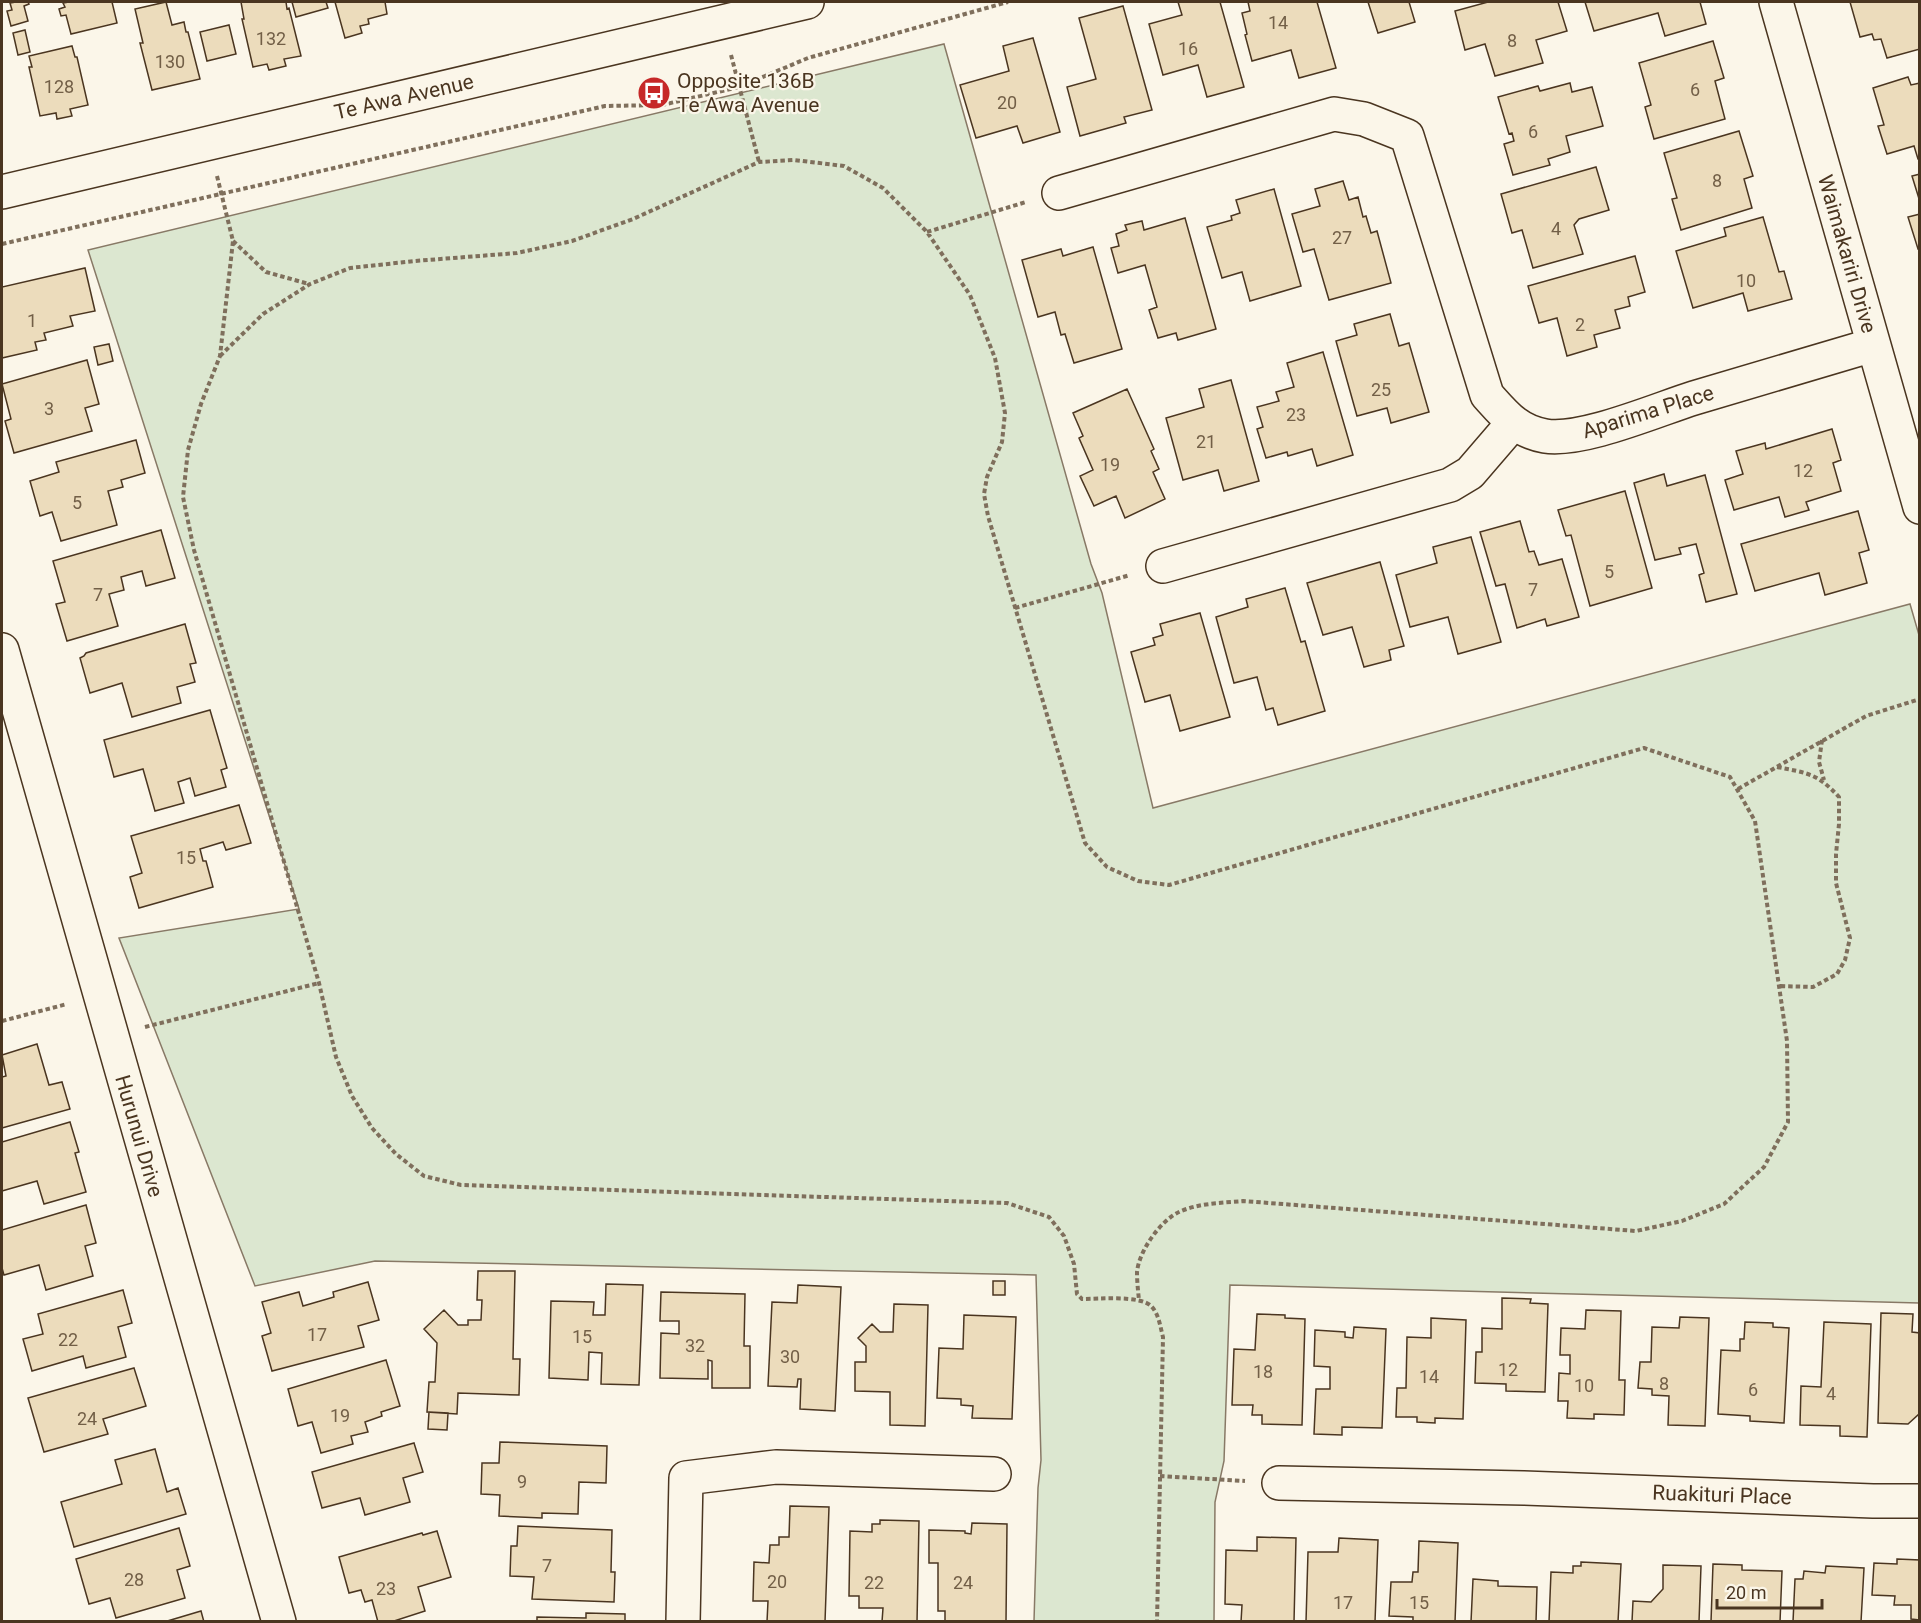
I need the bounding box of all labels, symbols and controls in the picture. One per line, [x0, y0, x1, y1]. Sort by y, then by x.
house number: 14 [1268, 12, 1288, 33]
house number: 132 [256, 28, 286, 49]
house number: 8 [1507, 30, 1517, 51]
house number: 16 [1178, 38, 1198, 59]
house number: 130 [155, 51, 185, 72]
street label: Te Awa Avenue [332, 69, 476, 125]
place label: Opposite 136B Te Awa Avenue [677, 69, 819, 117]
bus stop icon: Opposite 136B Te Awa Avenue [636, 75, 672, 111]
house number: 128 [44, 76, 74, 97]
house number: 6 [1690, 79, 1700, 100]
house number: 20 [997, 92, 1017, 113]
house number: 6 [1528, 121, 1538, 142]
house number: 8 [1712, 170, 1722, 191]
street label: Waimakariri Drive [1813, 172, 1881, 336]
house number: 4 [1551, 218, 1561, 239]
house number: 27 [1332, 227, 1352, 248]
house number: 10 [1736, 270, 1756, 291]
house number: 1 [27, 310, 37, 331]
house number: 2 [1575, 314, 1585, 335]
house number: 25 [1371, 379, 1391, 400]
street label: Aparima Place [1579, 381, 1717, 443]
house number: 3 [44, 398, 54, 419]
house number: 23 [1286, 404, 1306, 425]
house number: 21 [1196, 431, 1216, 452]
house number: 19 [1100, 454, 1120, 475]
house number: 12 [1793, 460, 1813, 481]
house number: 5 [72, 492, 82, 513]
house number: 5 [1604, 561, 1614, 582]
house number: 7 [1528, 579, 1538, 600]
house number: 7 [93, 584, 103, 605]
house number: 15 [176, 847, 196, 868]
street label: Hurunui Drive [110, 1072, 168, 1200]
house number: 17 [307, 1324, 327, 1345]
house number: 15 [572, 1326, 592, 1347]
house number: 22 [58, 1329, 78, 1350]
house number: 32 [685, 1335, 705, 1356]
house number: 30 [780, 1346, 800, 1367]
house number: 12 [1498, 1359, 1518, 1380]
house number: 18 [1253, 1361, 1273, 1382]
house number: 14 [1419, 1366, 1439, 1387]
house number: 8 [1659, 1373, 1669, 1394]
house number: 10 [1574, 1375, 1594, 1396]
house number: 6 [1748, 1379, 1758, 1400]
house number: 4 [1826, 1383, 1836, 1404]
house number: 19 [330, 1405, 350, 1426]
house number: 24 [77, 1408, 97, 1429]
house number: 9 [517, 1471, 527, 1492]
street label: Ruakituri Place [1652, 1481, 1792, 1509]
house number: 7 [542, 1555, 552, 1576]
house number: 28 [124, 1569, 144, 1590]
house number: 20 [767, 1571, 787, 1592]
house number: 22 [864, 1572, 884, 1593]
house number: 24 [953, 1572, 973, 1593]
scale bar [1717, 1572, 1822, 1610]
house number: 23 [376, 1578, 396, 1599]
text: 20 m [1726, 1582, 1766, 1603]
house number: 17 [1333, 1592, 1353, 1613]
house number: 15 [1409, 1592, 1429, 1613]

